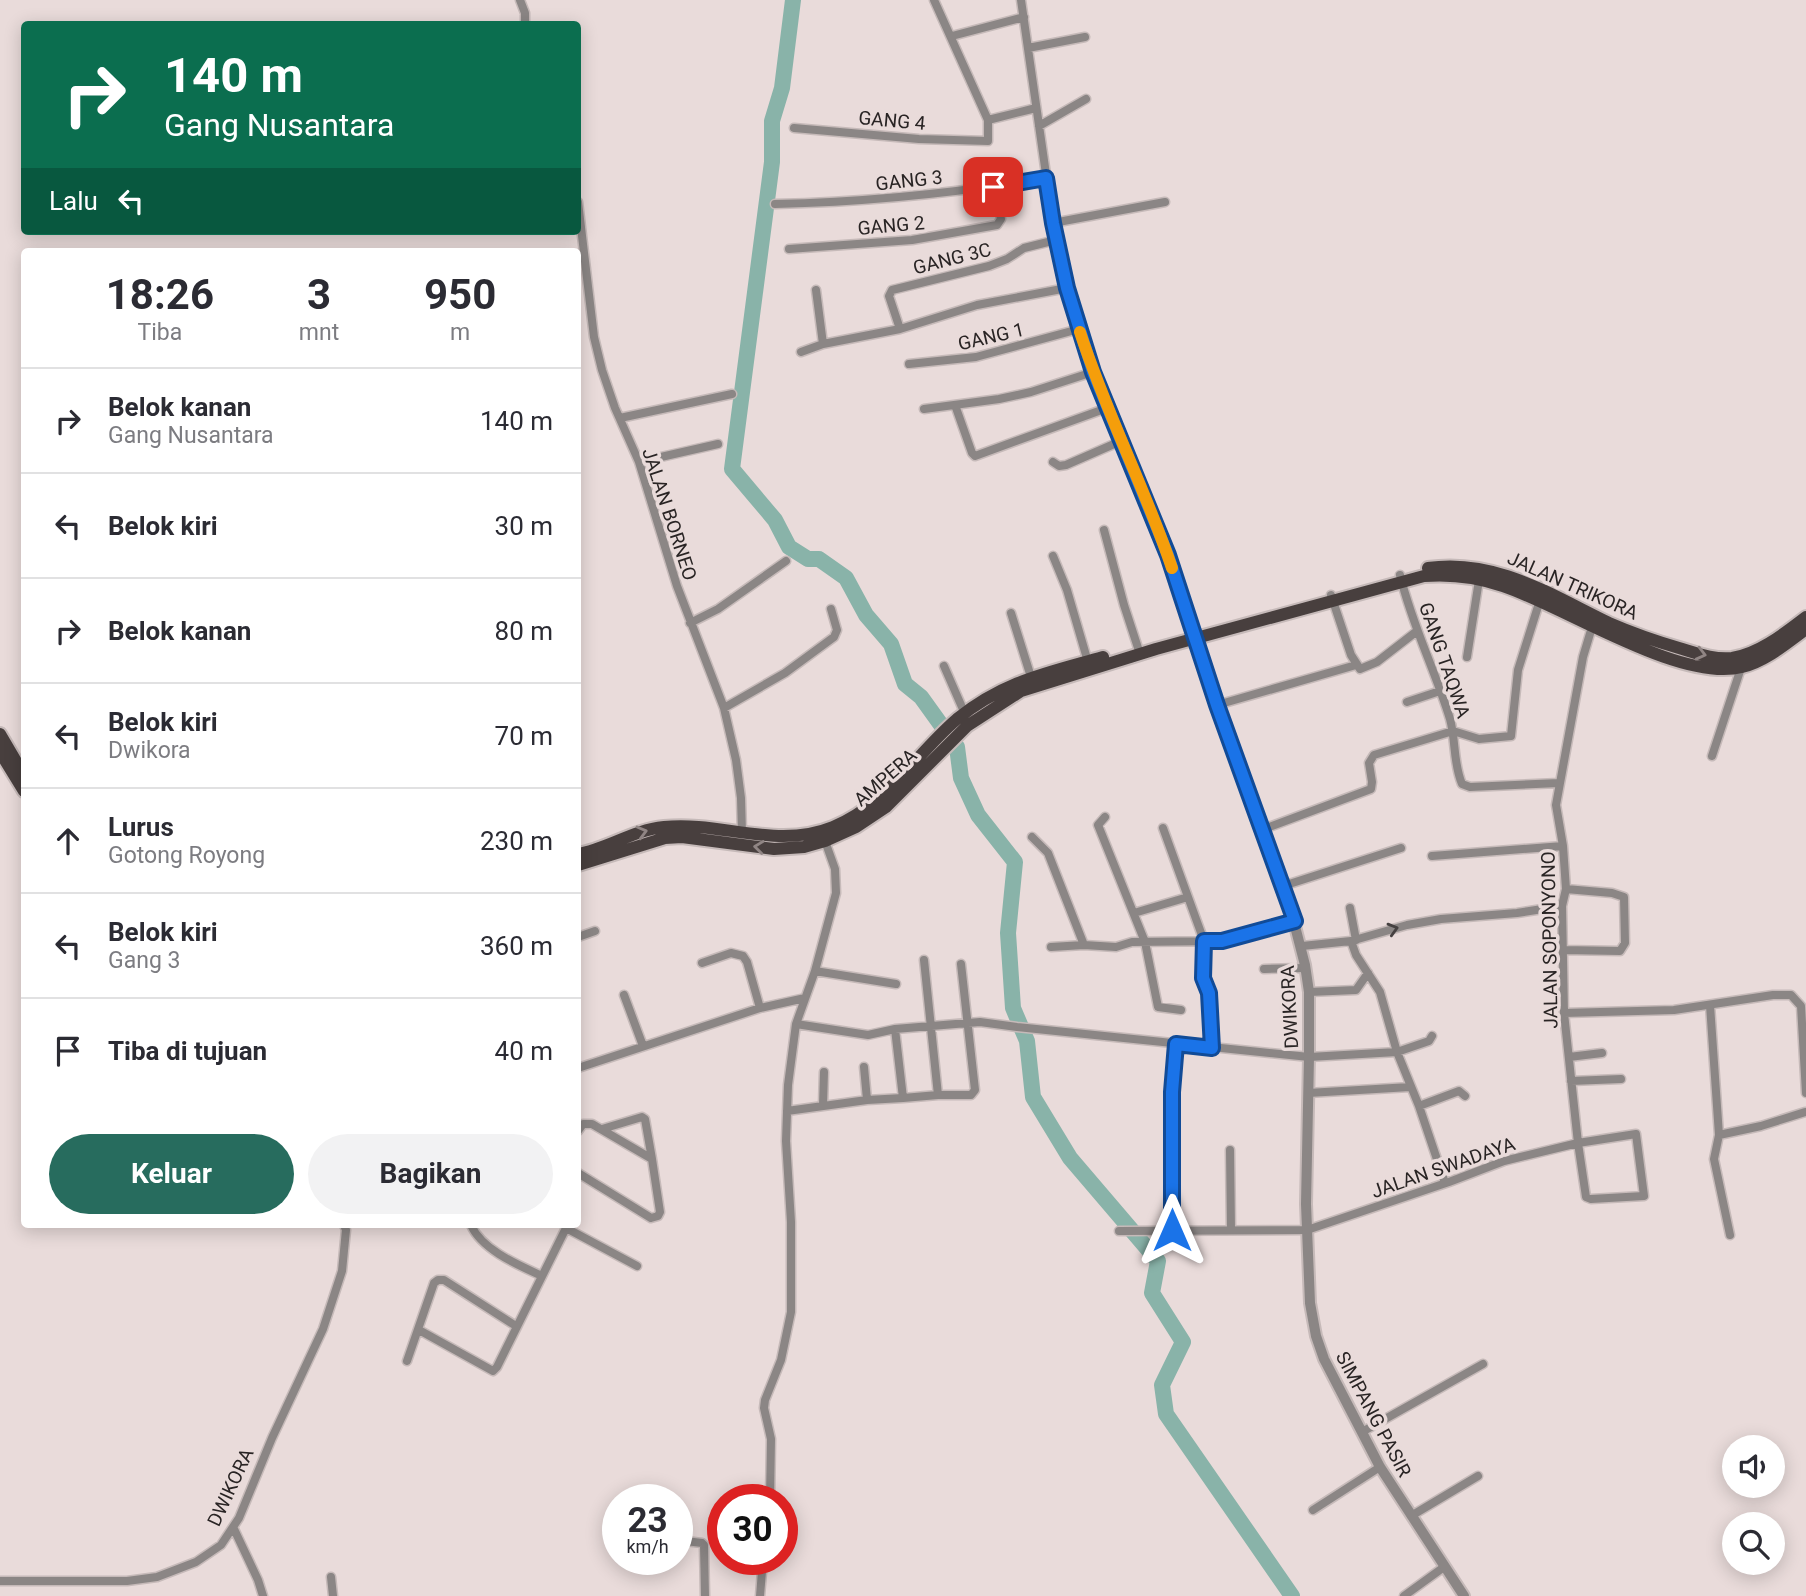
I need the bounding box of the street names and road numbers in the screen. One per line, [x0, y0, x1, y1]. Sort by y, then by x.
street label: GANG 4 [857, 106, 927, 135]
street label: GANG 3 [874, 166, 944, 195]
street label: GANG 2 [857, 211, 926, 240]
street label: GANG 3C [911, 238, 994, 279]
street label: GANG 1 [956, 318, 1026, 355]
street label: JALAN BORNEO [637, 445, 702, 583]
street label: JALAN TRIKORA [1504, 546, 1642, 625]
street label: GANG TAQWA [1414, 599, 1475, 722]
street label: AMPERA [849, 743, 922, 811]
street label: JALAN SOPONYONO [1536, 851, 1563, 1029]
street label: DWIKORA [1276, 964, 1303, 1049]
street label: JALAN SWADAYA [1368, 1132, 1519, 1203]
street label: SIMPANG PASIR [1331, 1348, 1416, 1481]
street label: DWIKORA [202, 1444, 259, 1530]

